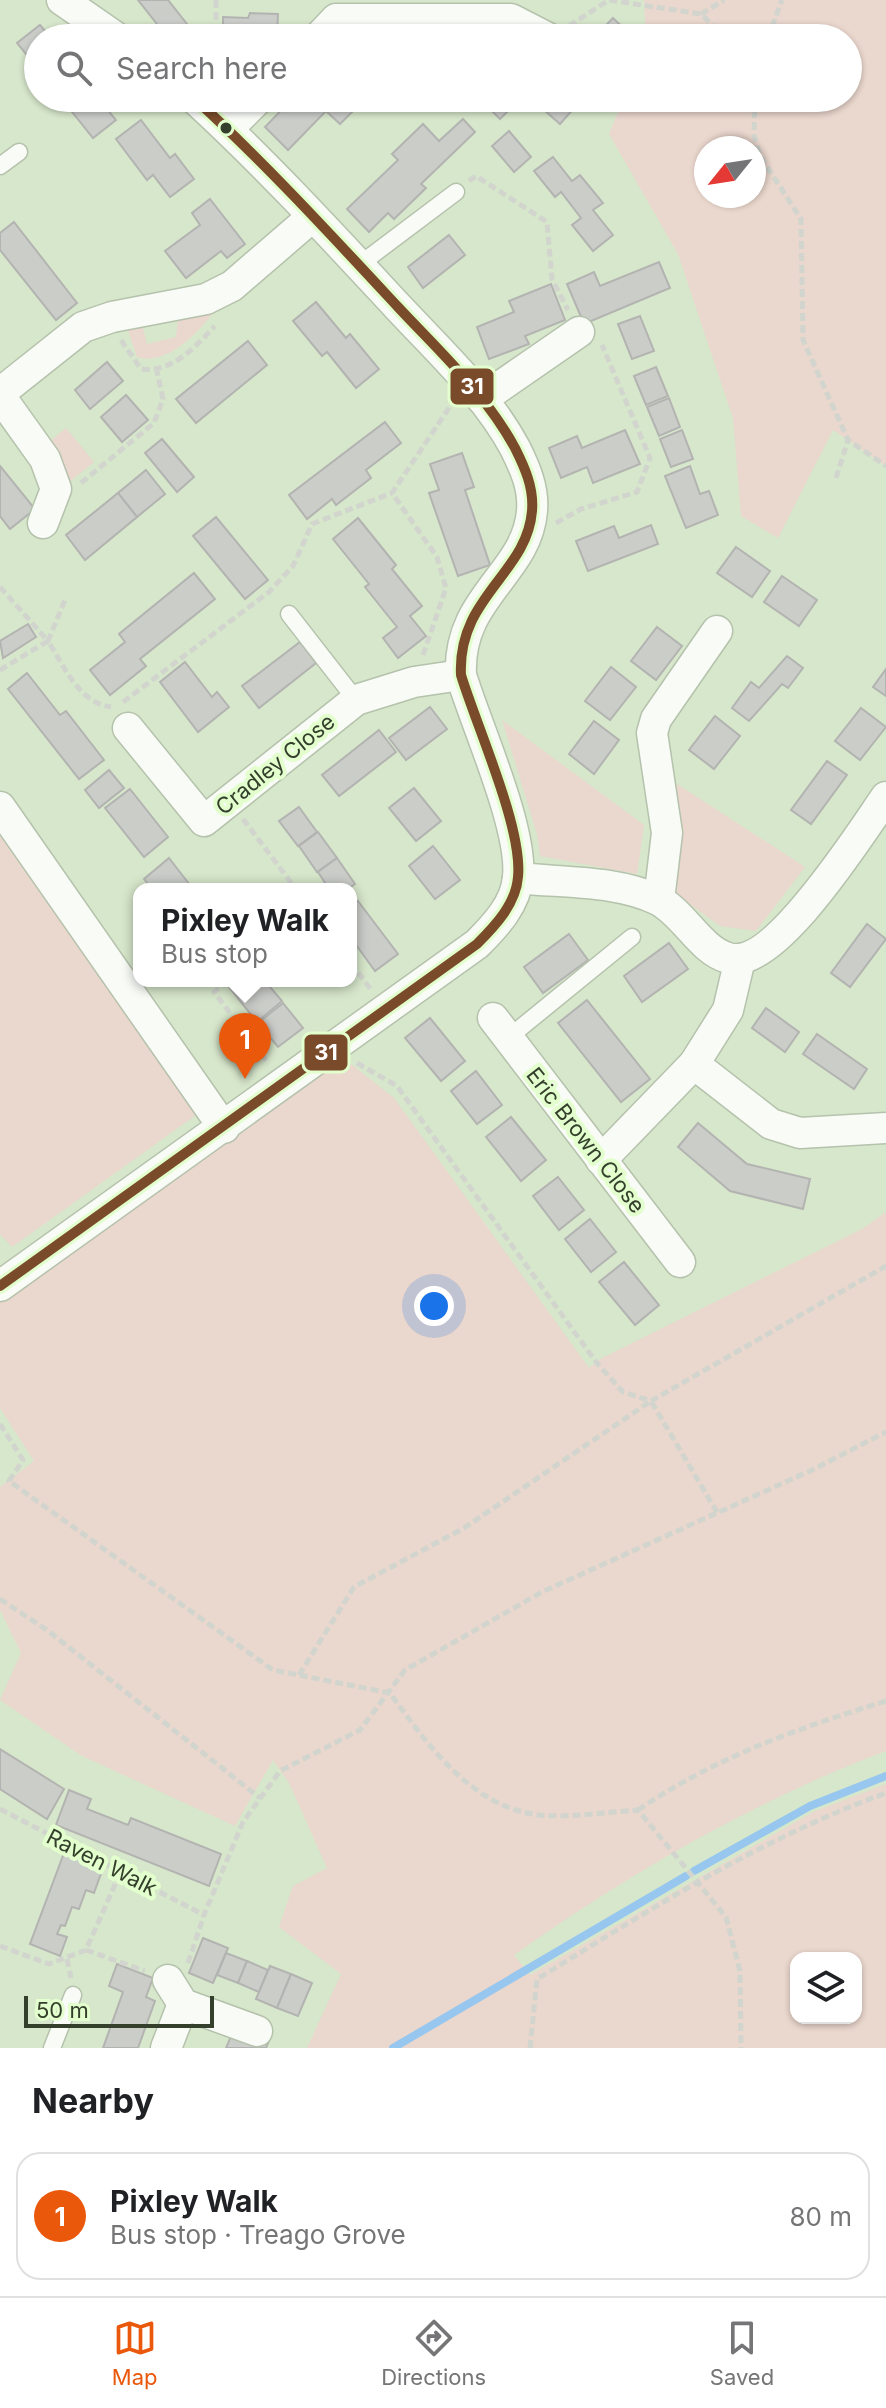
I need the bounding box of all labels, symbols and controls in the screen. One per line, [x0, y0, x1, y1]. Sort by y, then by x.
search box [24, 24, 862, 112]
icon: search [52, 46, 96, 90]
text: Search here [116, 50, 288, 86]
unlabelled marker [218, 120, 234, 136]
north arrow [694, 136, 766, 208]
line badge: 31 [449, 367, 495, 406]
text: 31 [460, 373, 484, 399]
street label: Cradley Close [210, 708, 340, 820]
popup [133, 883, 357, 987]
text: Pixley Walk [161, 902, 329, 938]
text: Bus stop [161, 938, 268, 969]
pin: 1 [219, 1013, 271, 1079]
line badge: 31 [303, 1033, 349, 1072]
text: 31 [314, 1039, 338, 1065]
street label: Eric Brown Close [521, 1062, 651, 1218]
your location [414, 1286, 454, 1326]
street label: Raven Walk [42, 1823, 162, 1901]
map controls [790, 1952, 862, 2024]
button: layers [790, 1952, 862, 2024]
scale bar [24, 1992, 214, 2028]
text: 50 m [36, 1997, 89, 2023]
text: Nearby [32, 2080, 154, 2121]
text: Pixley Walk [110, 2183, 278, 2219]
text: 1 [54, 2201, 66, 2232]
text: 80 m [789, 2201, 852, 2232]
text: Bus stop · Treago Grove [110, 2219, 406, 2250]
tab: Map [112, 2316, 158, 2390]
tab: Directions [381, 2316, 486, 2390]
tab: Saved [710, 2316, 774, 2390]

